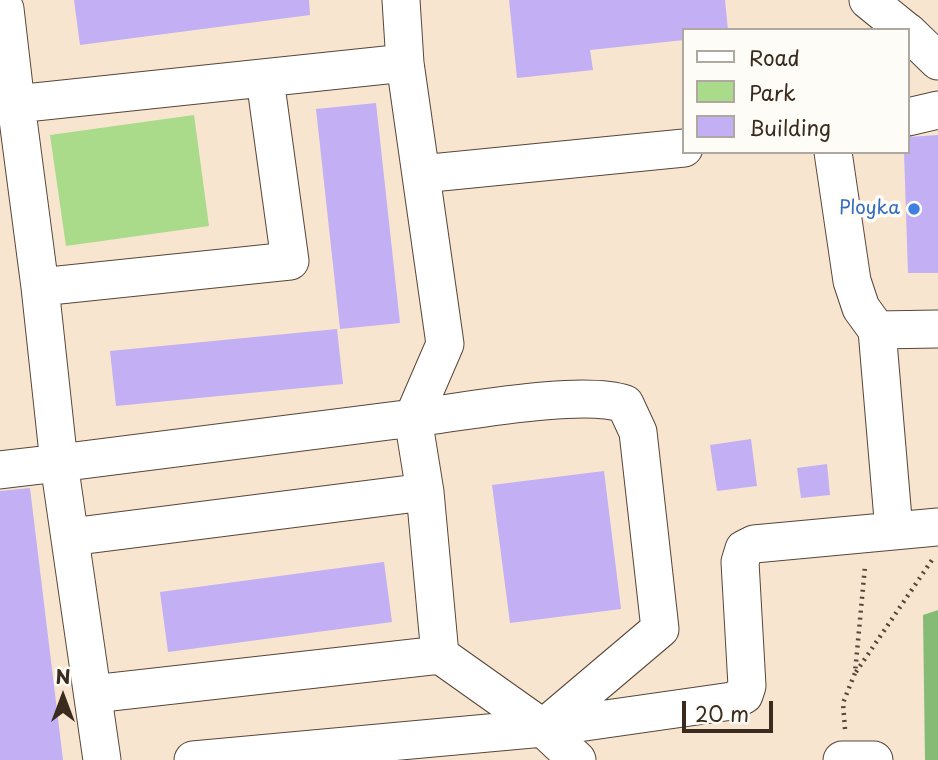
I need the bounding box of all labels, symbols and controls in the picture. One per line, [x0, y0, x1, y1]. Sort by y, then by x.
legend [682, 28, 910, 154]
text: Road [749, 41, 800, 73]
text: Park [749, 76, 796, 108]
text: Building [749, 111, 831, 143]
place label: Ployka [839, 198, 900, 220]
marker: Ployka [906, 201, 922, 217]
north arrow [28, 662, 98, 732]
text: N [55, 662, 71, 690]
scale bar [686, 686, 777, 730]
text: 20 m [695, 697, 749, 729]

